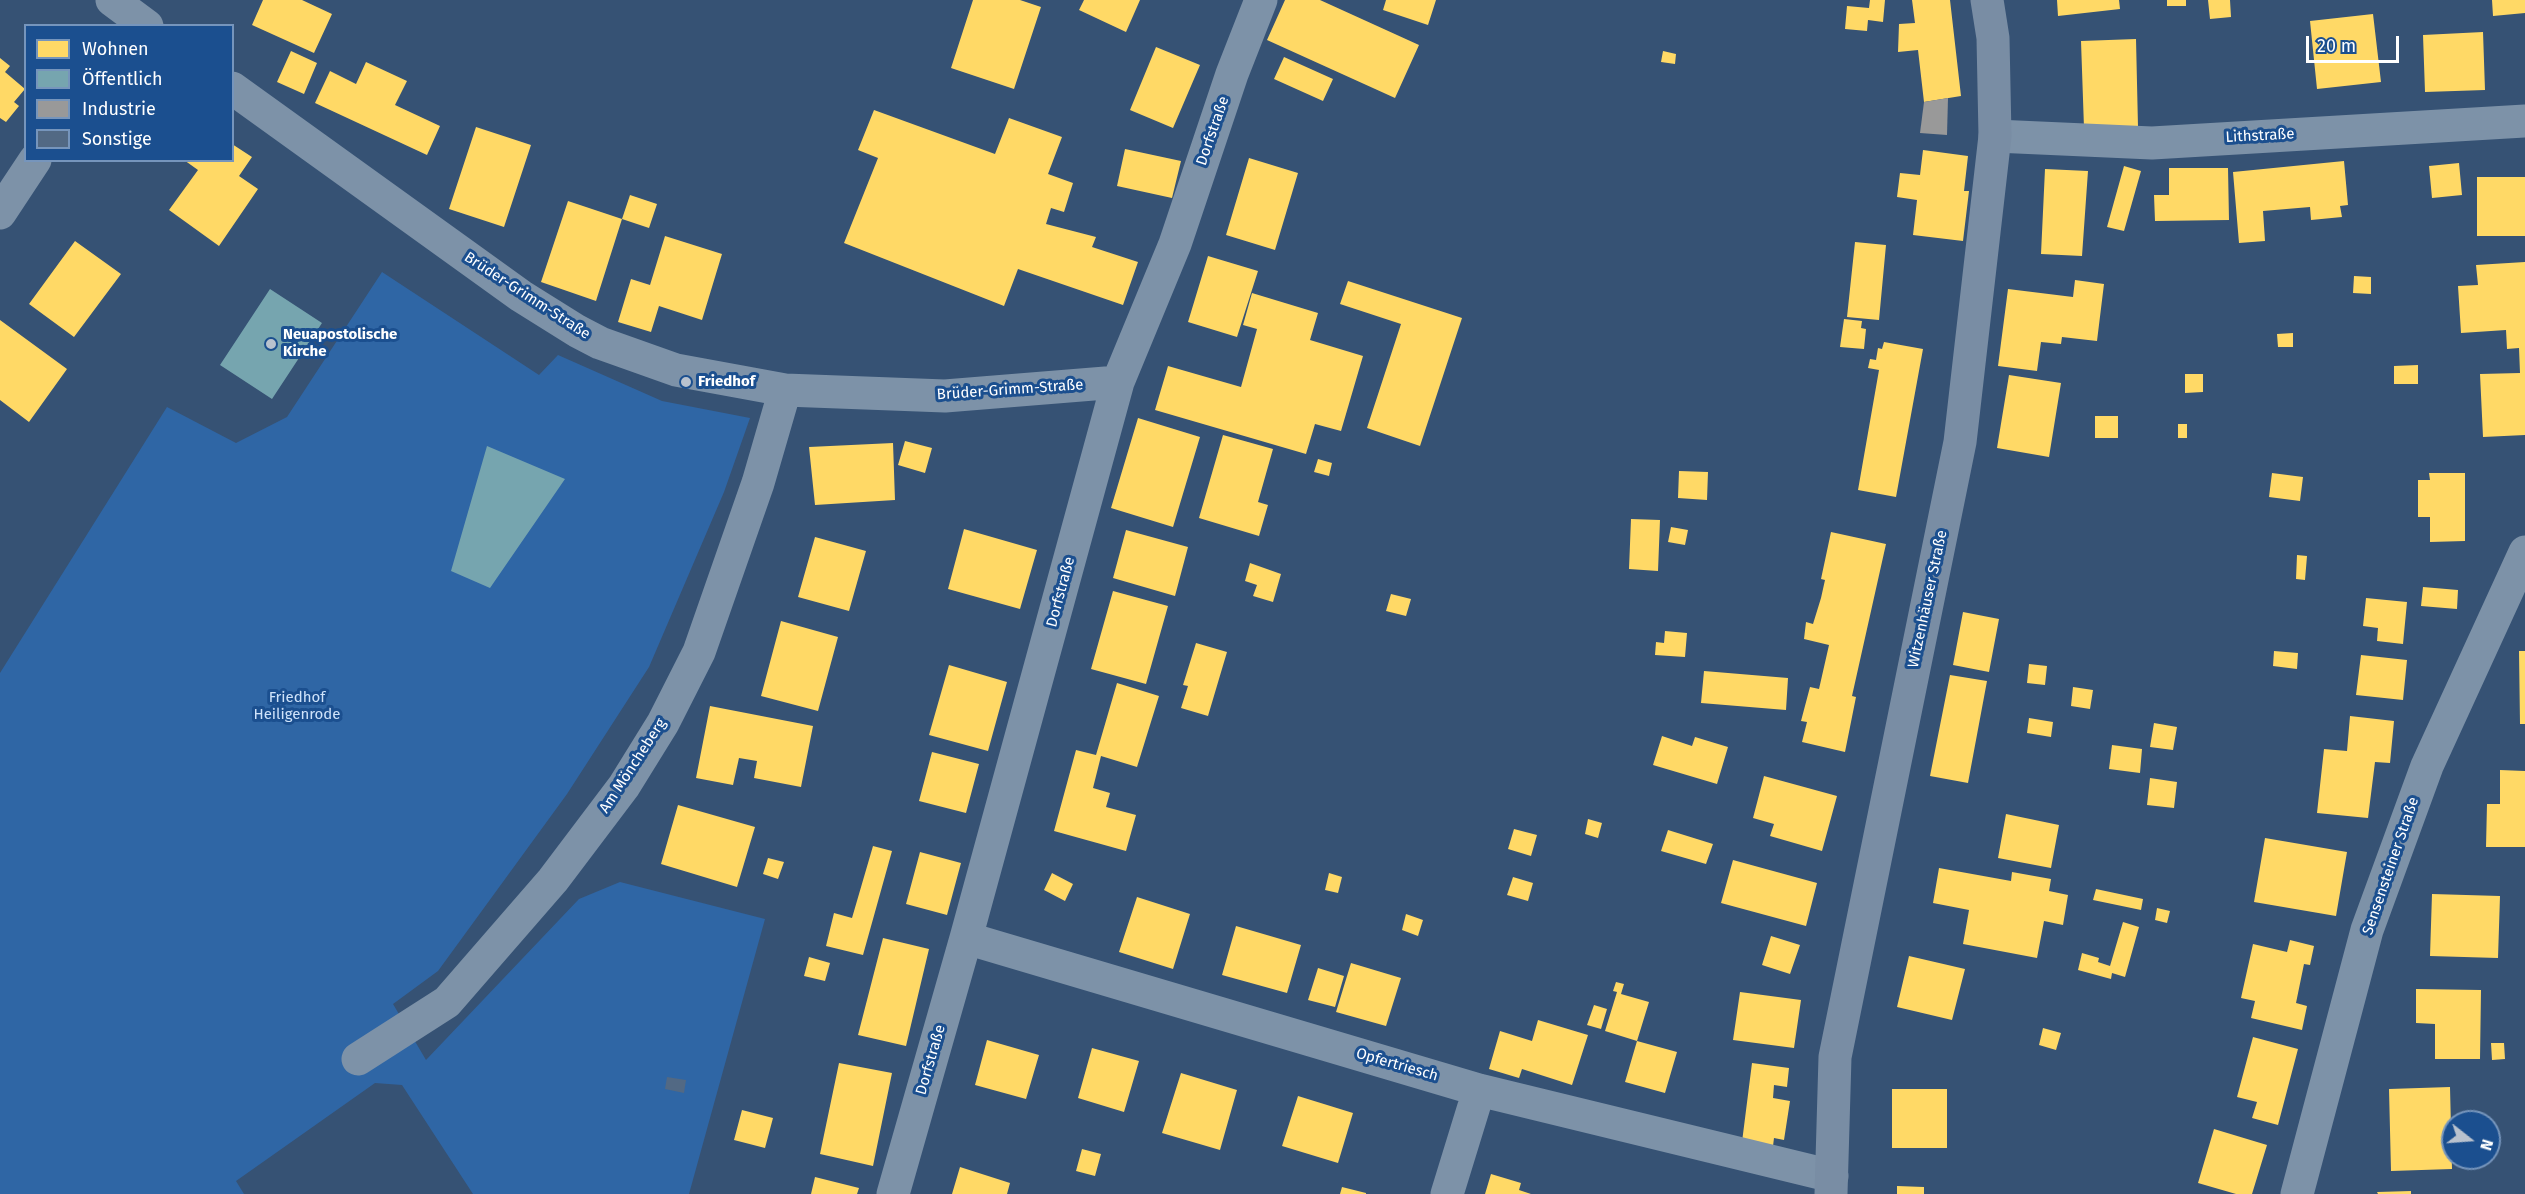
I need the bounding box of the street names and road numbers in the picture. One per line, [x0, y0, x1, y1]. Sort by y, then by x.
street label: Dorfstraße [1193, 94, 1233, 168]
street label: Lithstraße [2225, 125, 2295, 147]
street label: Brüder-Grimm-Straße [461, 248, 593, 344]
street label: Brüder-Grimm-Straße [936, 376, 1084, 404]
street label: Witzenhäuser Straße [1905, 529, 1951, 669]
street label: Dorfstraße [1043, 555, 1079, 629]
street label: Am Möncheberg [596, 715, 670, 817]
street label: Sensensteiner Straße [2359, 795, 2423, 937]
street label: Dorfstraße [912, 1023, 950, 1097]
street label: Opfertriesch [1354, 1045, 1440, 1085]

